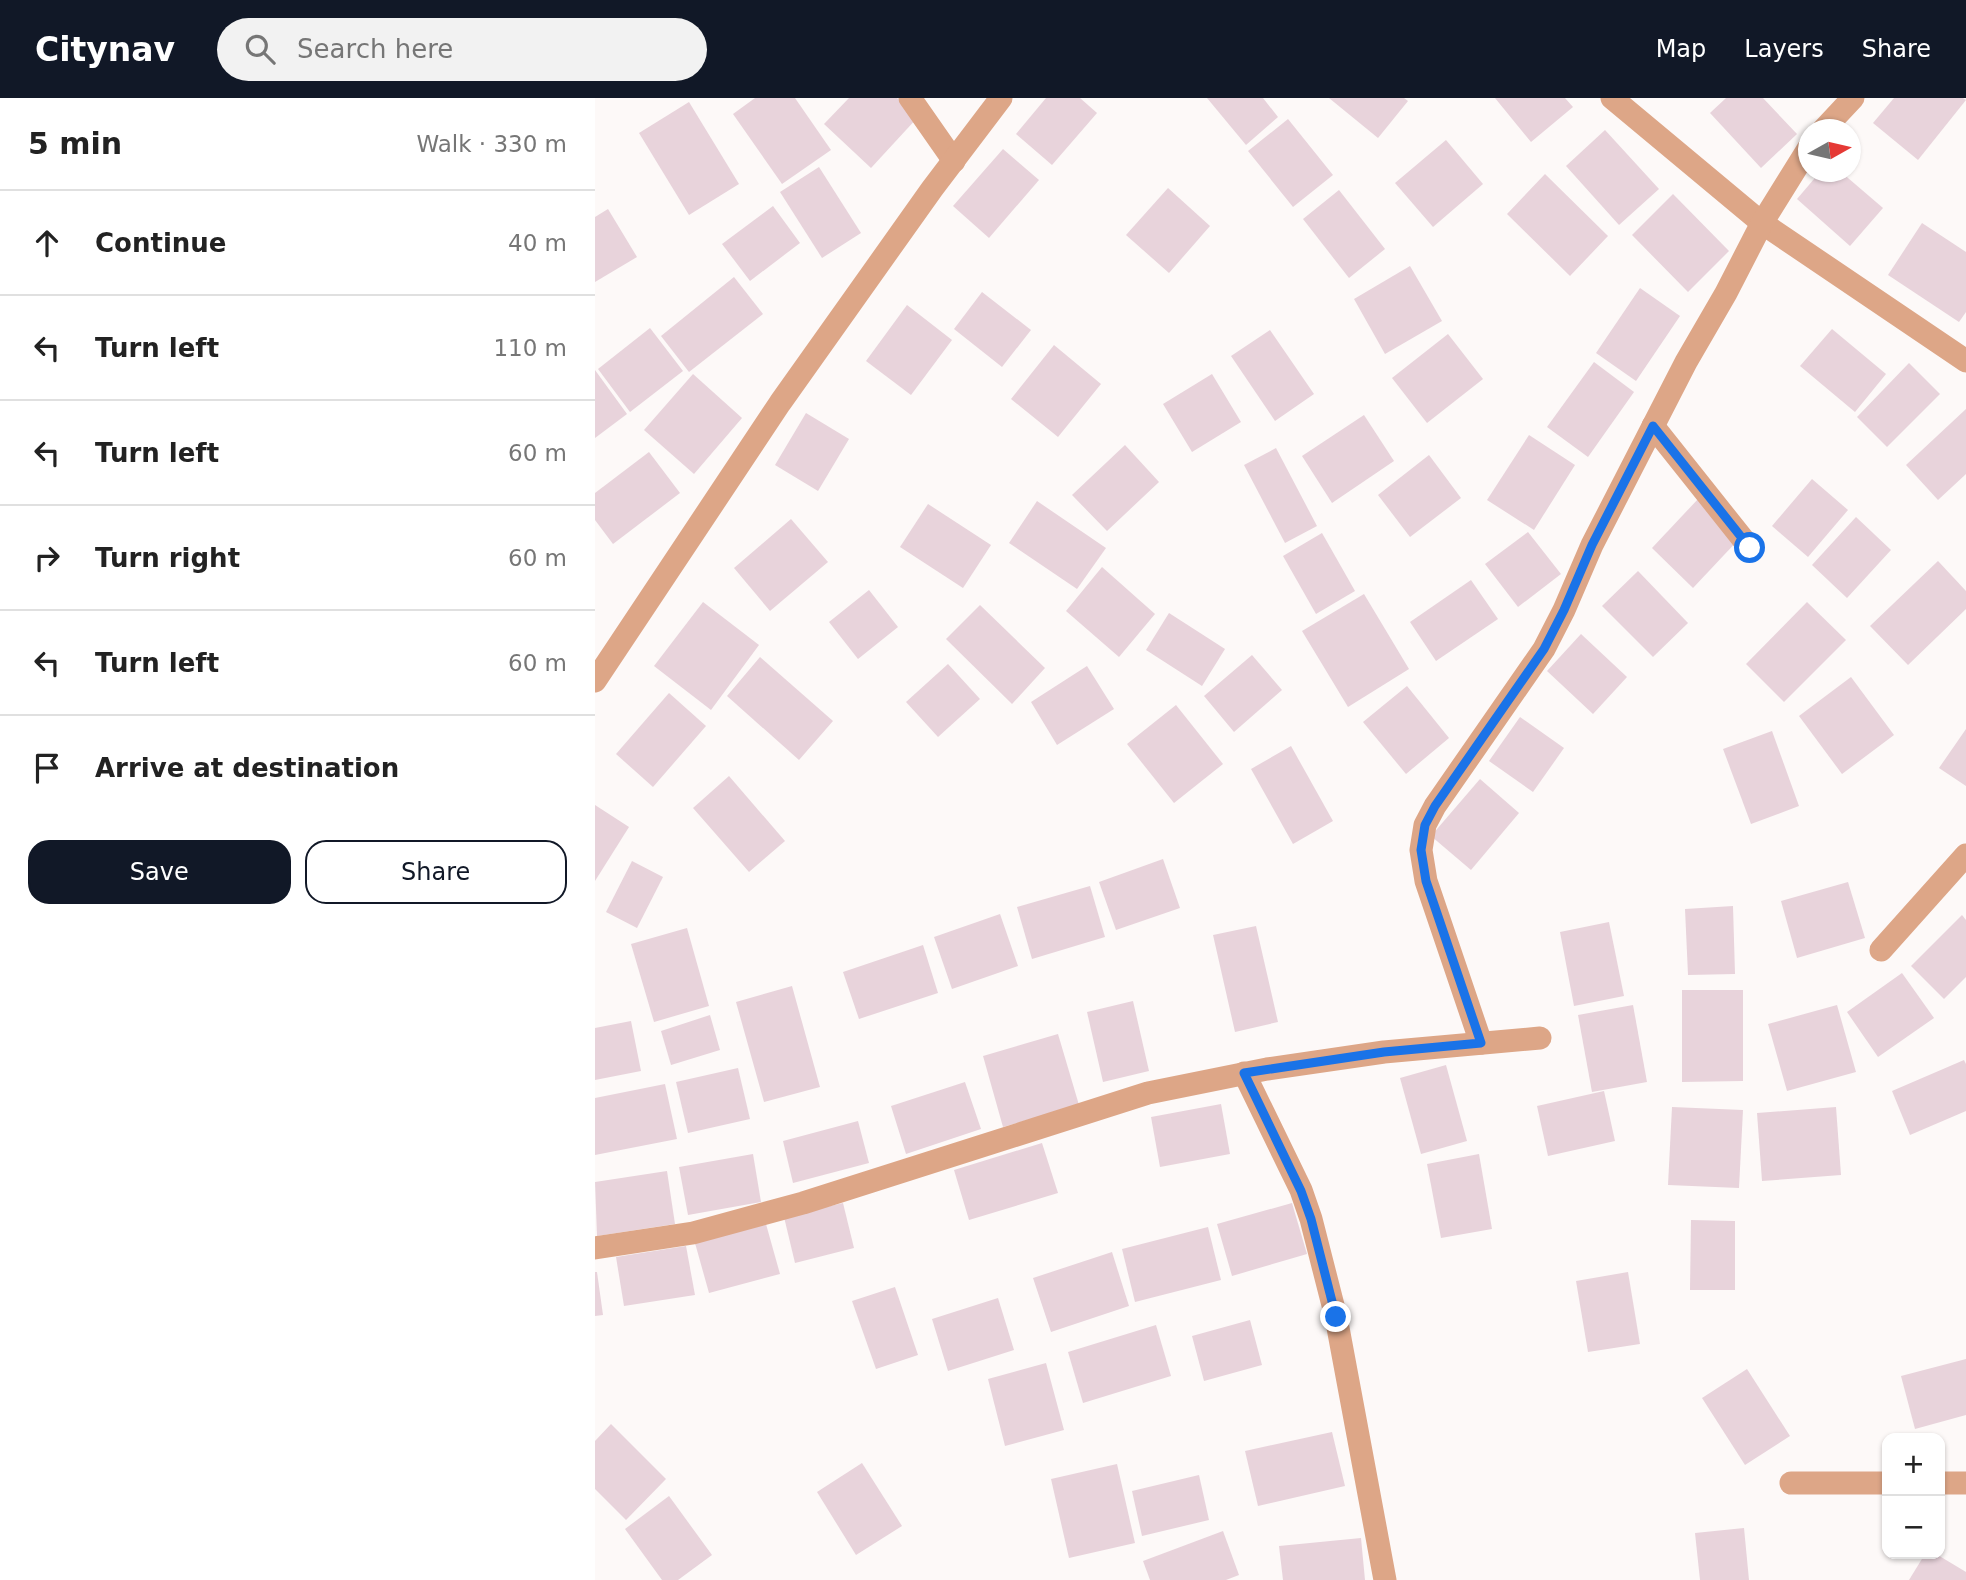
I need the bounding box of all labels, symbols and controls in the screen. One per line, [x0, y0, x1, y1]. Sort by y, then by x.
search box [217, 18, 707, 81]
text: Citynav [35, 30, 175, 69]
icon: search [241, 30, 279, 68]
text: Search here [297, 34, 453, 64]
text: Map [1656, 35, 1706, 63]
text: Layers [1744, 35, 1824, 63]
text: Share [1862, 35, 1931, 63]
north arrow [1798, 119, 1861, 182]
text: 5 min [28, 126, 122, 161]
text: Walk · 330 m [416, 131, 567, 157]
icon: ahead [28, 224, 66, 262]
text: Continue [95, 228, 226, 258]
text: 40 m [508, 230, 567, 256]
icon: left [28, 329, 66, 367]
text: Turn left [95, 333, 219, 363]
text: 110 m [493, 335, 567, 361]
icon: left [28, 434, 66, 472]
text: Turn left [95, 438, 219, 468]
text: 60 m [508, 440, 567, 466]
route start [1734, 532, 1765, 563]
icon: right [28, 539, 66, 577]
text: Turn right [95, 543, 240, 573]
text: 60 m [508, 545, 567, 571]
icon: left [28, 644, 66, 682]
text: Turn left [95, 648, 219, 678]
text: 60 m [508, 650, 567, 676]
icon: arrive [28, 749, 66, 787]
text: Arrive at destination [95, 753, 399, 783]
button: Save [28, 840, 291, 904]
button: Share [305, 840, 567, 904]
route end [1320, 1301, 1351, 1332]
map controls [1882, 1433, 1945, 1559]
button: + [1882, 1433, 1945, 1496]
button: − [1882, 1496, 1945, 1559]

